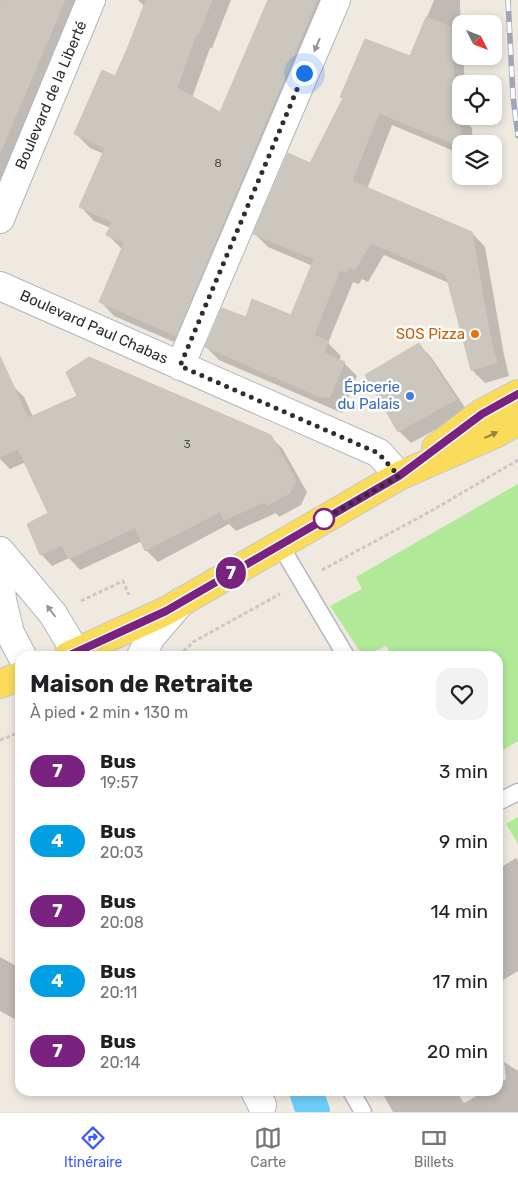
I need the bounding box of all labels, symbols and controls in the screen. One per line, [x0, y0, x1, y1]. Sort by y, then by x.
north arrow [452, 15, 502, 65]
map controls [452, 15, 502, 185]
street label: Boulevard de la Liberté [11, 18, 91, 172]
one-way arrow [312, 38, 320, 52]
your location [292, 61, 317, 86]
button: locate [452, 75, 502, 125]
button: layers [452, 135, 502, 185]
house number: 8 [214, 156, 222, 170]
street label: Boulevard Paul Chabas [17, 286, 171, 368]
place label: SOS Pizza [396, 325, 465, 343]
marker: SOS Pizza [469, 328, 481, 340]
place label: Épicerie du Palais [337, 378, 400, 413]
marker: Épicerie du Palais [404, 390, 416, 402]
one-way arrow [484, 431, 498, 439]
house number: 3 [183, 437, 191, 451]
unlabelled marker [313, 508, 335, 530]
line badge: 7 [215, 557, 247, 589]
text: 7 [226, 562, 236, 584]
one-way arrow [46, 604, 56, 618]
button: heart [436, 668, 488, 720]
text: Maison de Retraite [30, 670, 253, 698]
text: À pied · 2 min · 130 m [30, 703, 188, 722]
text: Bus [100, 750, 136, 773]
text: 7 [52, 760, 63, 782]
text: 3 min [439, 760, 488, 783]
text: 19:57 [100, 773, 138, 792]
text: Bus [100, 820, 136, 843]
text: 4 [51, 830, 64, 852]
text: 9 min [439, 830, 488, 853]
text: 20:03 [100, 843, 143, 862]
text: Bus [100, 890, 136, 913]
text: 7 [52, 900, 63, 922]
text: 14 min [430, 900, 488, 923]
text: 20:08 [100, 913, 144, 932]
text: Bus [100, 960, 136, 983]
text: 4 [51, 970, 64, 992]
text: 17 min [432, 970, 488, 993]
text: 20:11 [100, 983, 137, 1002]
text: Bus [100, 1030, 136, 1053]
text: 7 [52, 1040, 63, 1062]
text: 20 min [427, 1040, 488, 1063]
text: 20:14 [100, 1053, 140, 1072]
tab: Itinéraire [64, 1124, 122, 1171]
tab: Carte [250, 1124, 286, 1171]
tab: Billets [414, 1124, 454, 1171]

